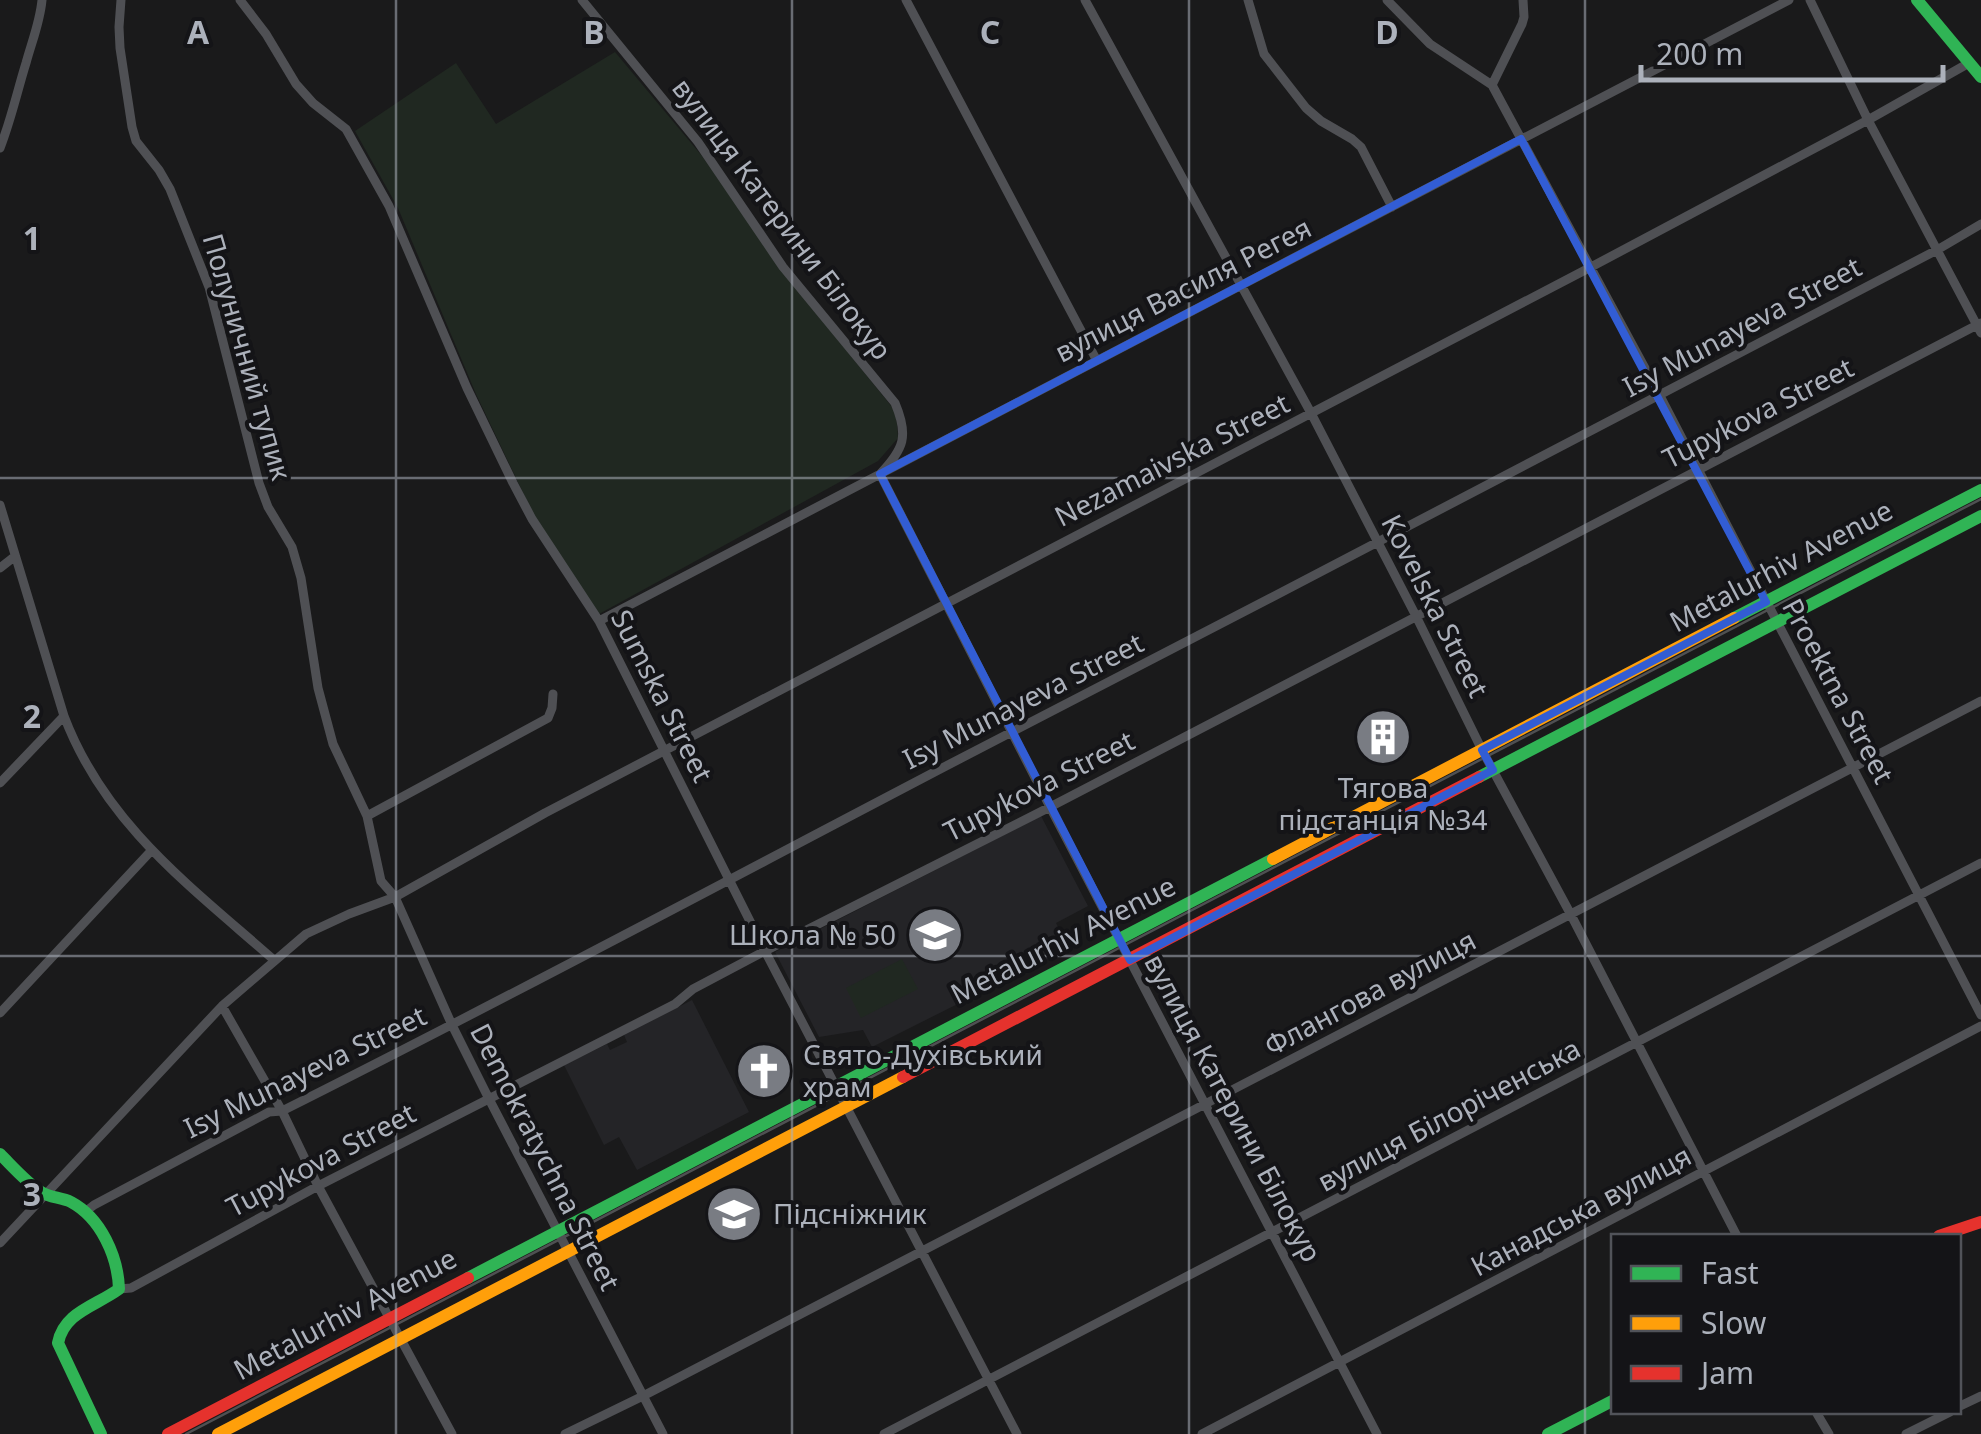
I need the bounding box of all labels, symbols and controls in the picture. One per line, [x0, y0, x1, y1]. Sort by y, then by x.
text: A [187, 10, 210, 53]
text: B [583, 10, 605, 53]
text: C [980, 10, 1000, 53]
text: D [1375, 10, 1399, 53]
scale bar [1641, 20, 1944, 82]
text: 200 m [1656, 33, 1743, 74]
street label: вулиця Катерини Білокур [664, 70, 901, 367]
street label: вулиця Василя Регея [1048, 208, 1317, 370]
text: 1 [23, 216, 41, 259]
street label: Полуничний тупик [195, 229, 301, 484]
street label: Isy Munayeva Street [1616, 247, 1867, 405]
street label: Tupykova Street [1656, 348, 1859, 477]
street label: Nezamaivska Street [1048, 383, 1295, 535]
street label: Metalurhiv Avenue [1662, 490, 1899, 640]
street label: Kovelska Street [1373, 508, 1498, 703]
street label: Proektna Street [1774, 591, 1904, 790]
street label: Sumska Street [603, 603, 723, 788]
street label: Isy Munayeva Street [896, 623, 1149, 777]
text: 2 [23, 694, 41, 737]
building icon: Тягова пiдстанцiя №34 [1353, 707, 1413, 767]
street label: Tupykova Street [937, 721, 1140, 850]
place label: Тягова пiдстанцiя №34 [1278, 768, 1488, 838]
street label: Metalurhiv Avenue [944, 866, 1181, 1012]
school or university icon: Школа № 50 [905, 905, 965, 965]
place label: Школа № 50 [729, 915, 896, 953]
street label: Флангова вулиця [1257, 920, 1482, 1064]
street label: вулиця Катерини Білокур [1137, 947, 1331, 1268]
street label: Isy Munayeva Street [177, 996, 432, 1146]
street label: Demokratychna Street [462, 1017, 630, 1296]
street label: вулиця Білоріченська [1310, 1029, 1587, 1200]
place label: Свято-Духівський храм [803, 1035, 1043, 1105]
church icon: Свято-Духівський храм [734, 1041, 794, 1101]
street label: Tupykova Street [219, 1093, 422, 1225]
street label: Канадська вулиця [1464, 1136, 1697, 1284]
text: 3 [23, 1172, 41, 1215]
school or university icon: Підсніжник [704, 1184, 764, 1244]
place label: Підсніжник [773, 1194, 927, 1232]
legend [1611, 1234, 1961, 1414]
street label: Metalurhiv Avenue [226, 1238, 463, 1388]
text: Fast [1701, 1252, 1759, 1293]
text: Slow [1701, 1302, 1767, 1343]
text: Jam [1698, 1352, 1754, 1393]

